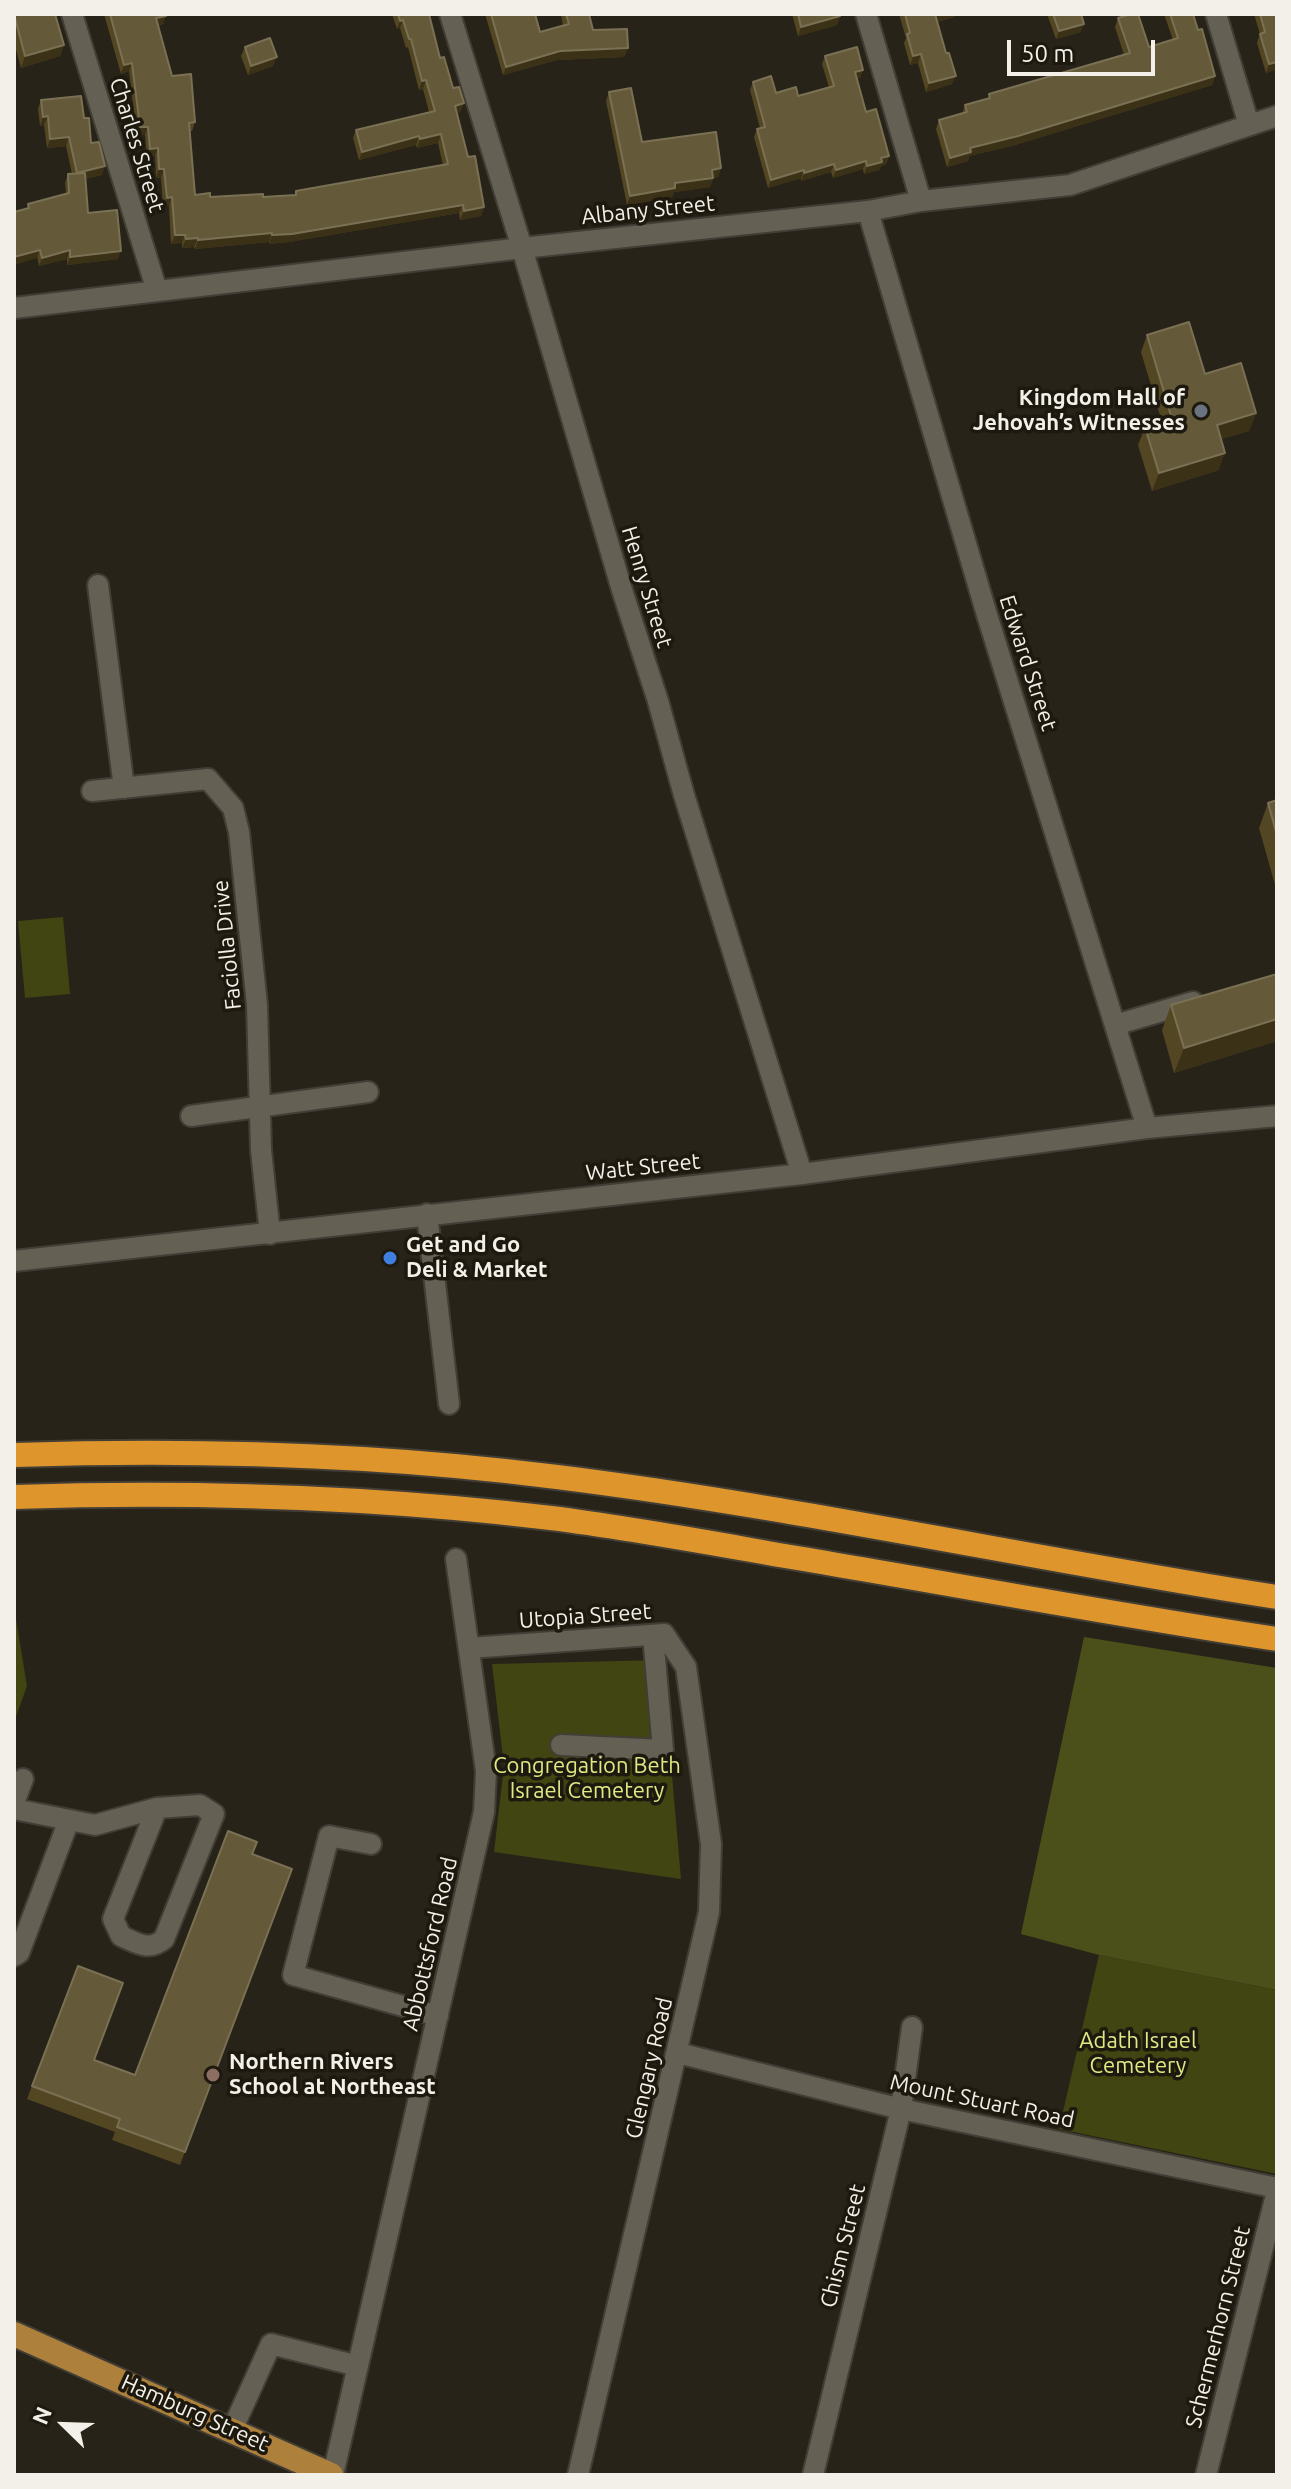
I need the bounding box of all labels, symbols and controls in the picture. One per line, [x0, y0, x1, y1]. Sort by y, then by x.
scale bar [1011, 24, 1159, 74]
text: 50 m [1021, 40, 1074, 67]
street label: Charles Street [104, 74, 170, 216]
street label: Albany Street [580, 190, 716, 230]
place label: Kingdom Hall of Jehovah’s Witnesses [973, 385, 1185, 436]
marker: Kingdom Hall of Jehovah’s Witnesses [1192, 402, 1210, 420]
street label: Henry Street [616, 523, 678, 651]
street label: Edward Street [994, 592, 1062, 734]
street label: Faciolla Drive [207, 879, 247, 1011]
street label: Watt Street [584, 1148, 702, 1186]
place label: Get and Go Deli & Market [406, 1232, 548, 1284]
marker: Get and Go Deli & Market [381, 1249, 399, 1267]
street label: Utopia Street [518, 1598, 652, 1634]
park label: Congregation Beth Israel Cemetery [493, 1753, 681, 1804]
street label: Abbottsford Road [397, 1854, 463, 2034]
street label: Glengary Road [620, 1995, 678, 2141]
park label: Adath Israel Cemetery [1079, 2028, 1197, 2080]
place label: Northern Rivers School at Northeast [229, 2049, 436, 2100]
marker: Northern Rivers School at Northeast [204, 2066, 222, 2084]
street label: Mount Stuart Road [888, 2069, 1076, 2133]
street label: Chism Street [815, 2181, 871, 2311]
street label: Schermerhorn Street [1180, 2223, 1256, 2431]
street label: Hamburg Street [117, 2369, 273, 2457]
north arrow [24, 2385, 104, 2465]
text: N [27, 2403, 56, 2428]

